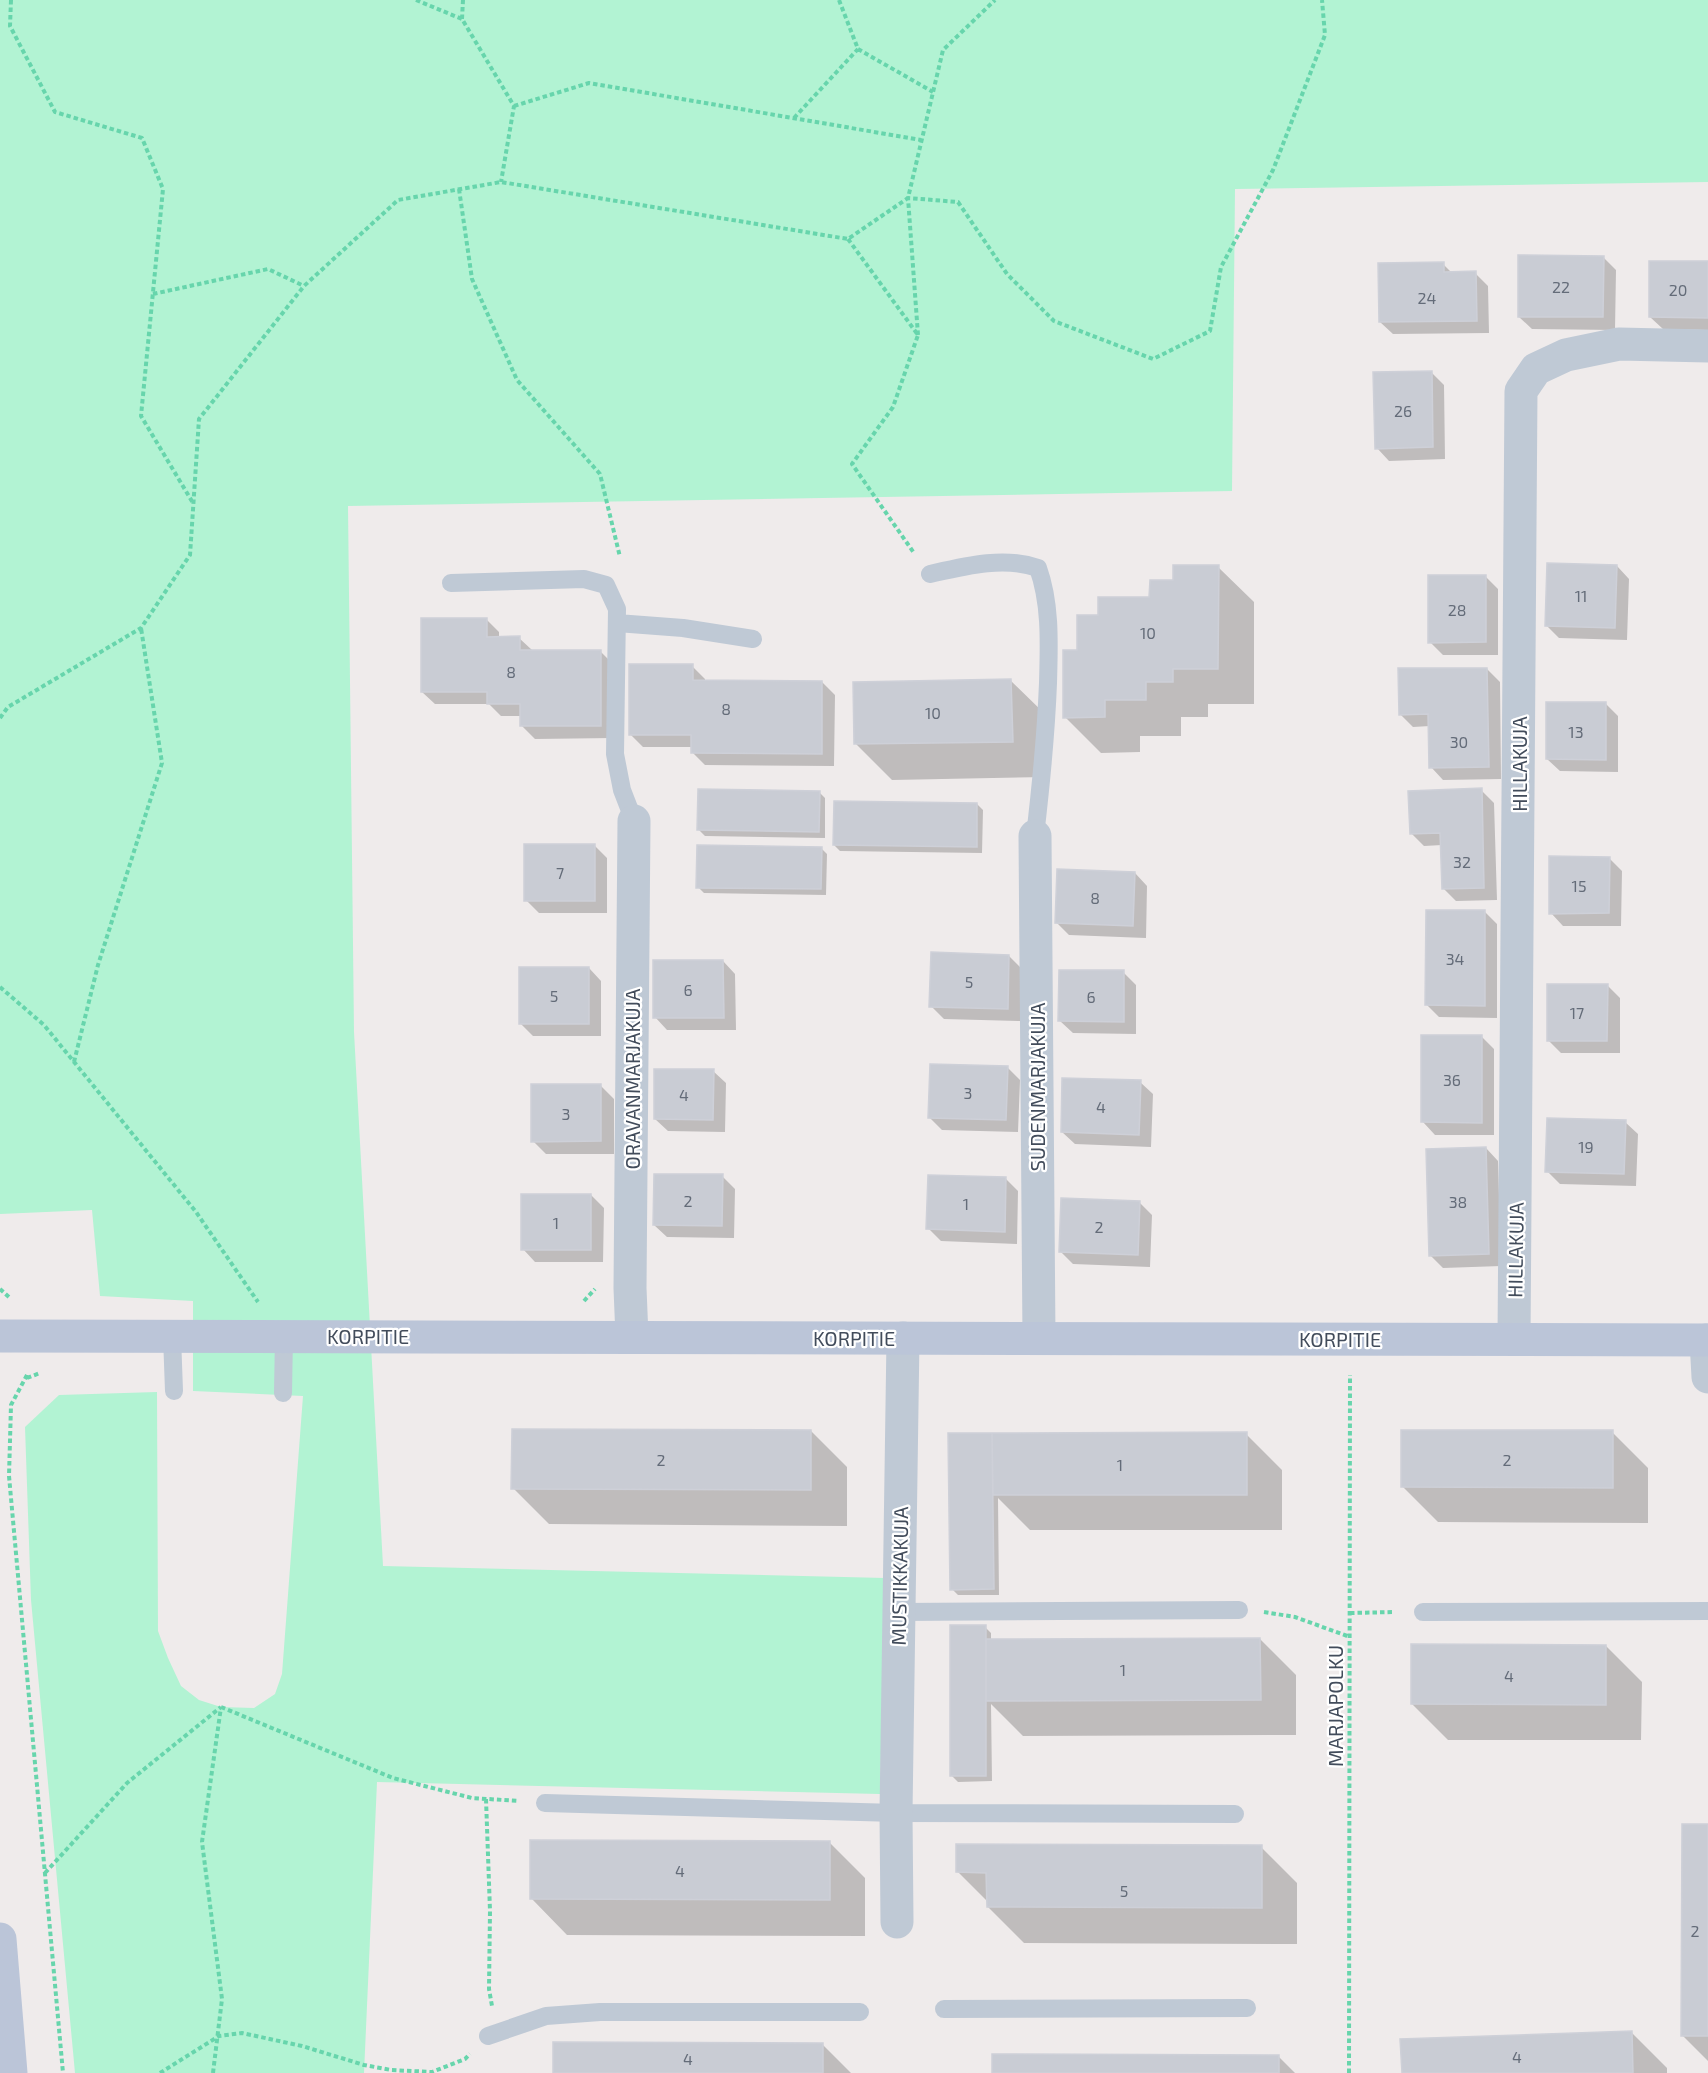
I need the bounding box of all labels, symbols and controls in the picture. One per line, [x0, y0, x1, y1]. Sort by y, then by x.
house number: 22 [1552, 277, 1570, 296]
house number: 20 [1669, 280, 1687, 299]
house number: 24 [1418, 288, 1437, 307]
house number: 26 [1394, 401, 1412, 420]
house number: 11 [1575, 586, 1587, 605]
house number: 28 [1448, 600, 1466, 619]
house number: 10 [1140, 623, 1156, 642]
house number: 8 [506, 662, 516, 681]
house number: 8 [721, 699, 731, 718]
house number: 10 [925, 703, 941, 722]
street label: HILLAKUJA [1507, 716, 1531, 812]
house number: 13 [1568, 722, 1584, 741]
house number: 30 [1450, 732, 1468, 751]
house number: 32 [1453, 852, 1471, 871]
house number: 7 [556, 863, 564, 882]
house number: 15 [1572, 876, 1586, 895]
house number: 8 [1090, 888, 1100, 907]
house number: 34 [1446, 949, 1465, 968]
house number: 5 [965, 972, 973, 991]
house number: 6 [683, 980, 693, 999]
house number: 5 [550, 986, 558, 1005]
house number: 6 [1086, 987, 1096, 1006]
street label: ORAVANMARJAKUJA [620, 988, 644, 1170]
street label: SUDENMARJAKUJA [1025, 1002, 1049, 1171]
house number: 17 [1570, 1003, 1584, 1022]
house number: 36 [1443, 1070, 1461, 1089]
house number: 3 [964, 1083, 972, 1102]
house number: 4 [679, 1085, 689, 1104]
house number: 4 [1096, 1097, 1106, 1116]
house number: 3 [562, 1104, 570, 1123]
house number: 19 [1578, 1137, 1594, 1156]
house number: 2 [684, 1191, 693, 1210]
house number: 38 [1449, 1192, 1467, 1211]
house number: 1 [963, 1194, 969, 1213]
street label: HILLAKUJA [1502, 1201, 1528, 1298]
house number: 1 [553, 1213, 559, 1232]
house number: 2 [1095, 1217, 1104, 1236]
street label: KORPITIE [327, 1324, 409, 1348]
street label: KORPITIE [813, 1326, 895, 1350]
street label: KORPITIE [1299, 1327, 1381, 1351]
house number: 2 [657, 1450, 666, 1469]
house number: 2 [1503, 1450, 1512, 1469]
house number: 1 [1117, 1455, 1123, 1474]
street label: MUSTIKKAKUJA [886, 1506, 912, 1646]
street label: MARJAPOLKU [1323, 1645, 1347, 1767]
house number: 1 [1120, 1660, 1126, 1679]
house number: 4 [1504, 1666, 1514, 1685]
house number: 4 [675, 1861, 685, 1880]
house number: 5 [1120, 1881, 1128, 1900]
house number: 2 [1691, 1921, 1700, 1940]
house number: 4 [1512, 2047, 1522, 2066]
house number: 4 [683, 2049, 693, 2068]

